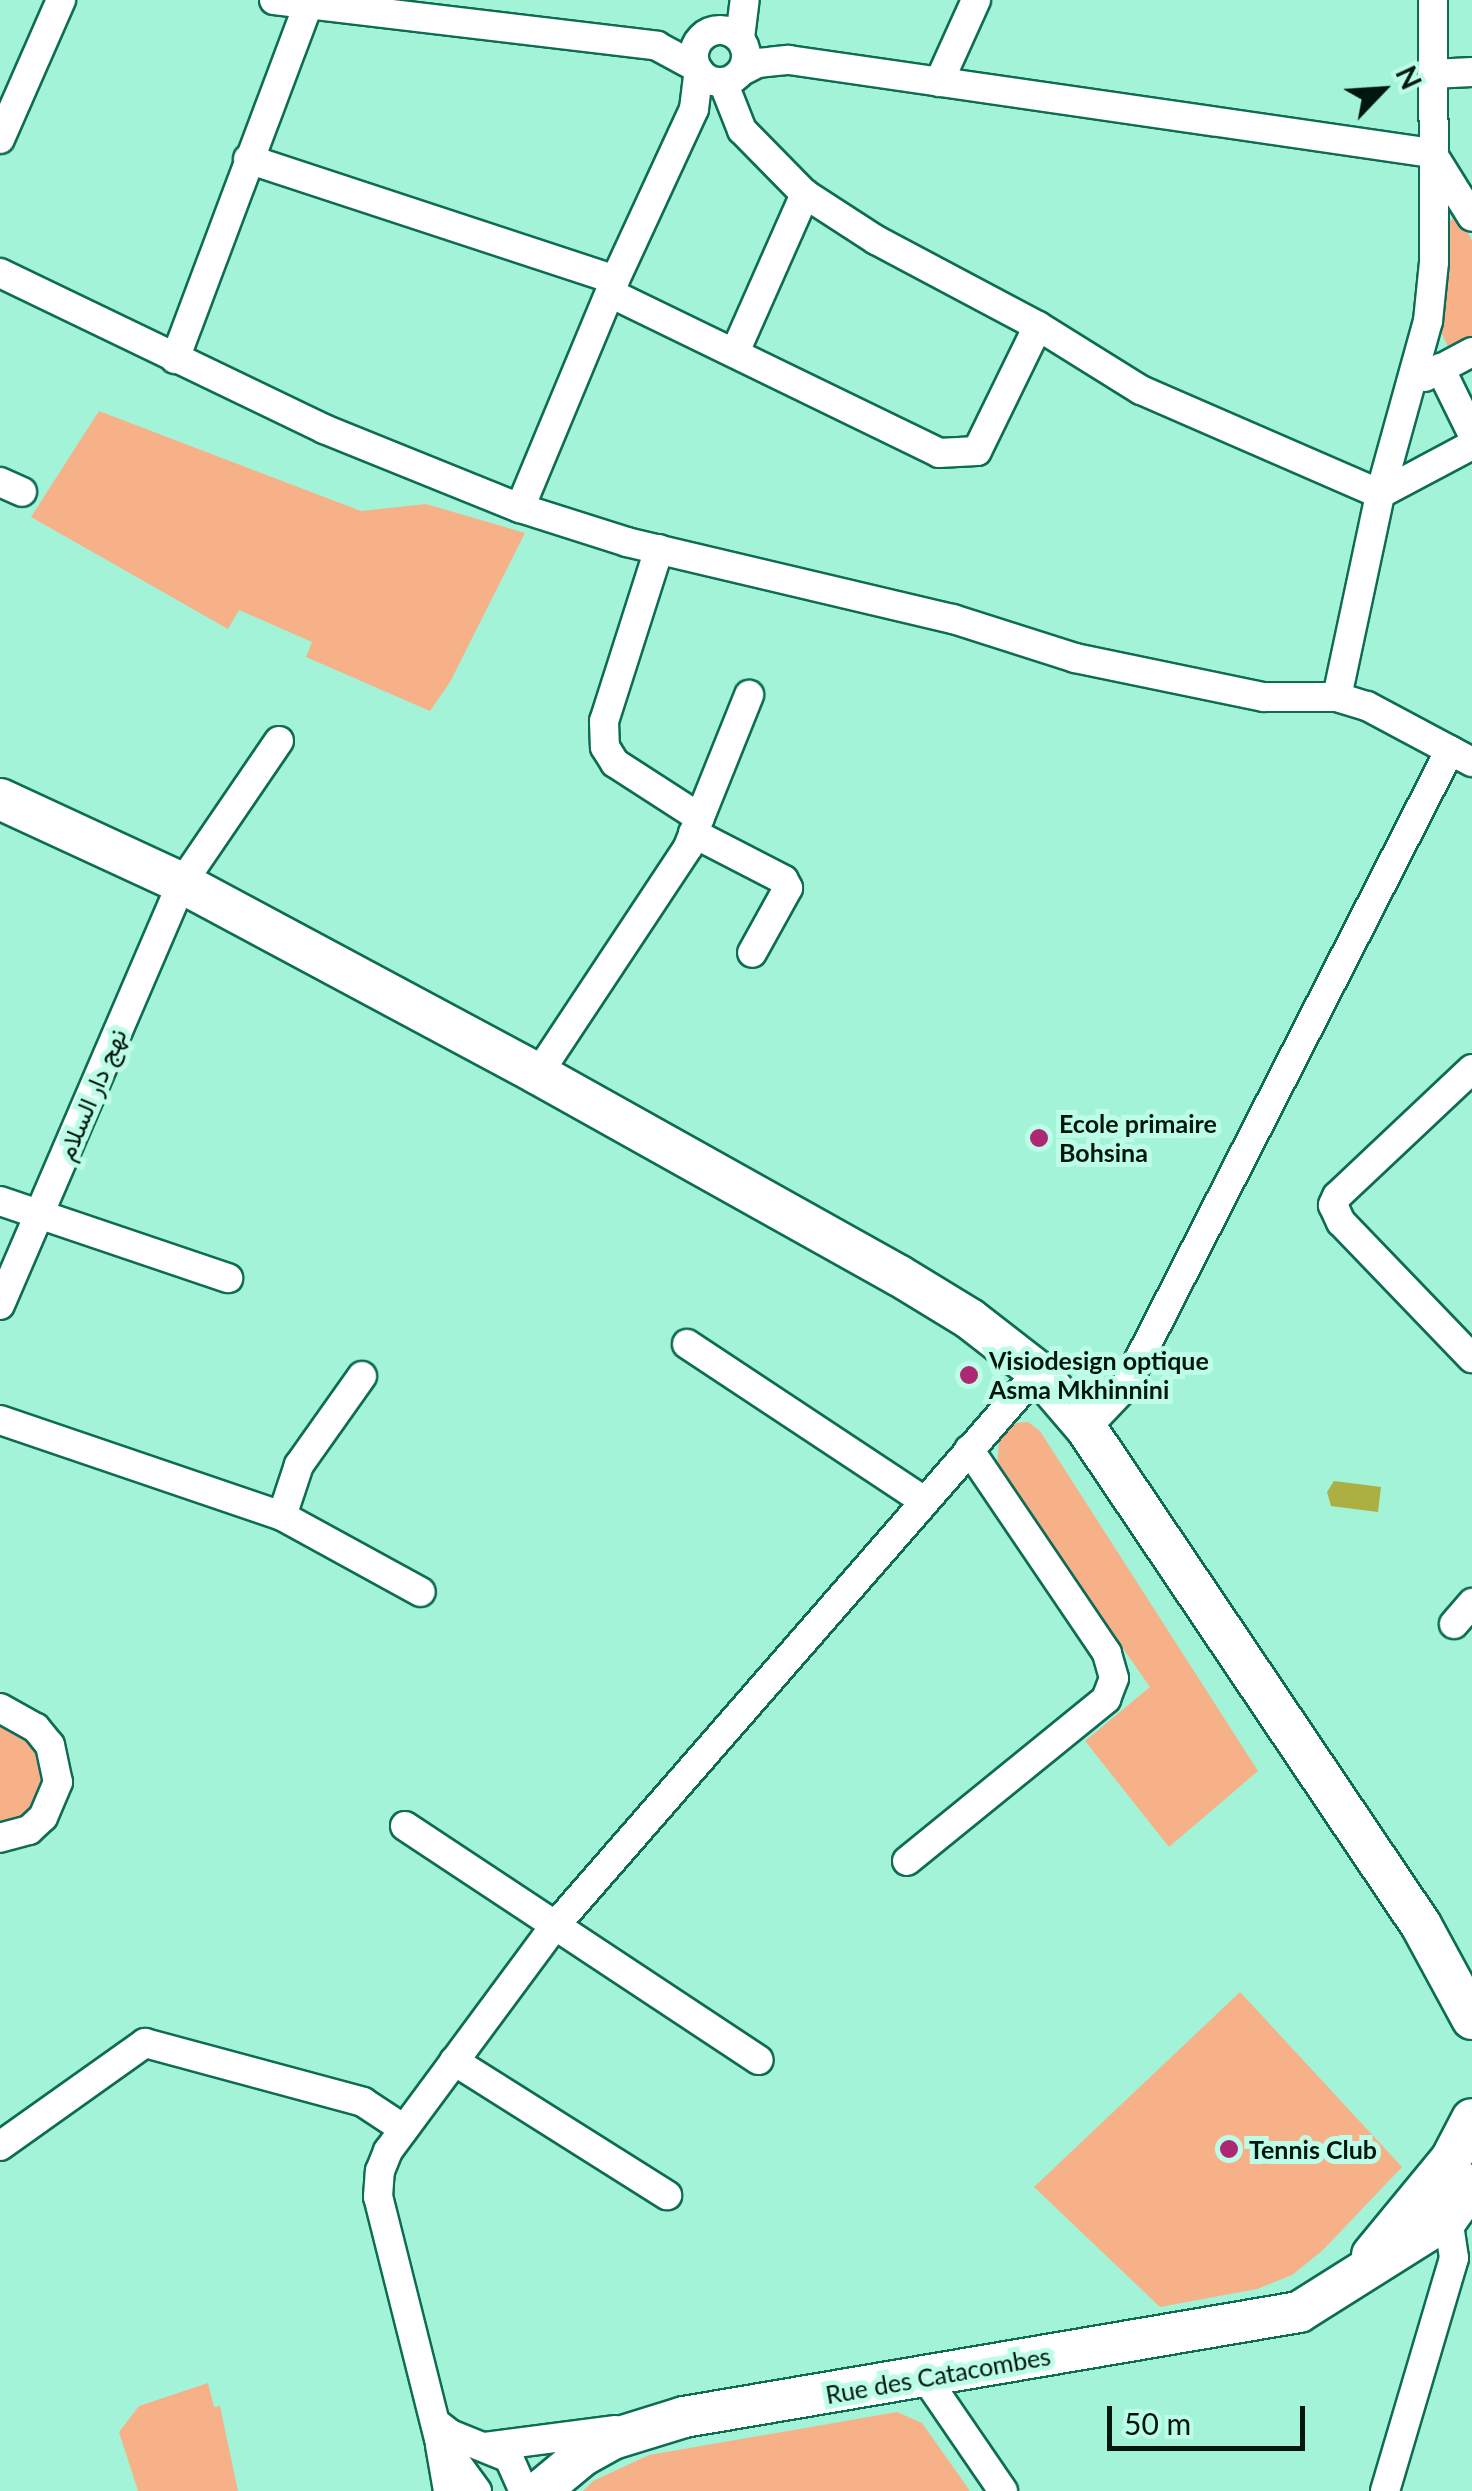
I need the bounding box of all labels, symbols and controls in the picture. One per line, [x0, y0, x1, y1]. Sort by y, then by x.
north arrow [1332, 40, 1432, 140]
text: N [1389, 60, 1429, 94]
street label: نهج دار السلام [50, 1024, 132, 1164]
place label: Ecole primaire Bohsina [1059, 1109, 1217, 1168]
marker: Ecole primaire Bohsina [1028, 1127, 1050, 1149]
place label: Visiodesign optique Asma Mkhinnini [989, 1346, 1209, 1405]
marker: Visiodesign optique Asma Mkhinnini [958, 1364, 980, 1386]
place label: Tennis Club [1249, 2134, 1377, 2164]
marker: Tennis Club [1218, 2138, 1240, 2160]
street label: Rue des Catacombes [823, 2340, 1053, 2410]
scale bar [1112, 2386, 1310, 2448]
text: 50 m [1124, 2405, 1191, 2441]

